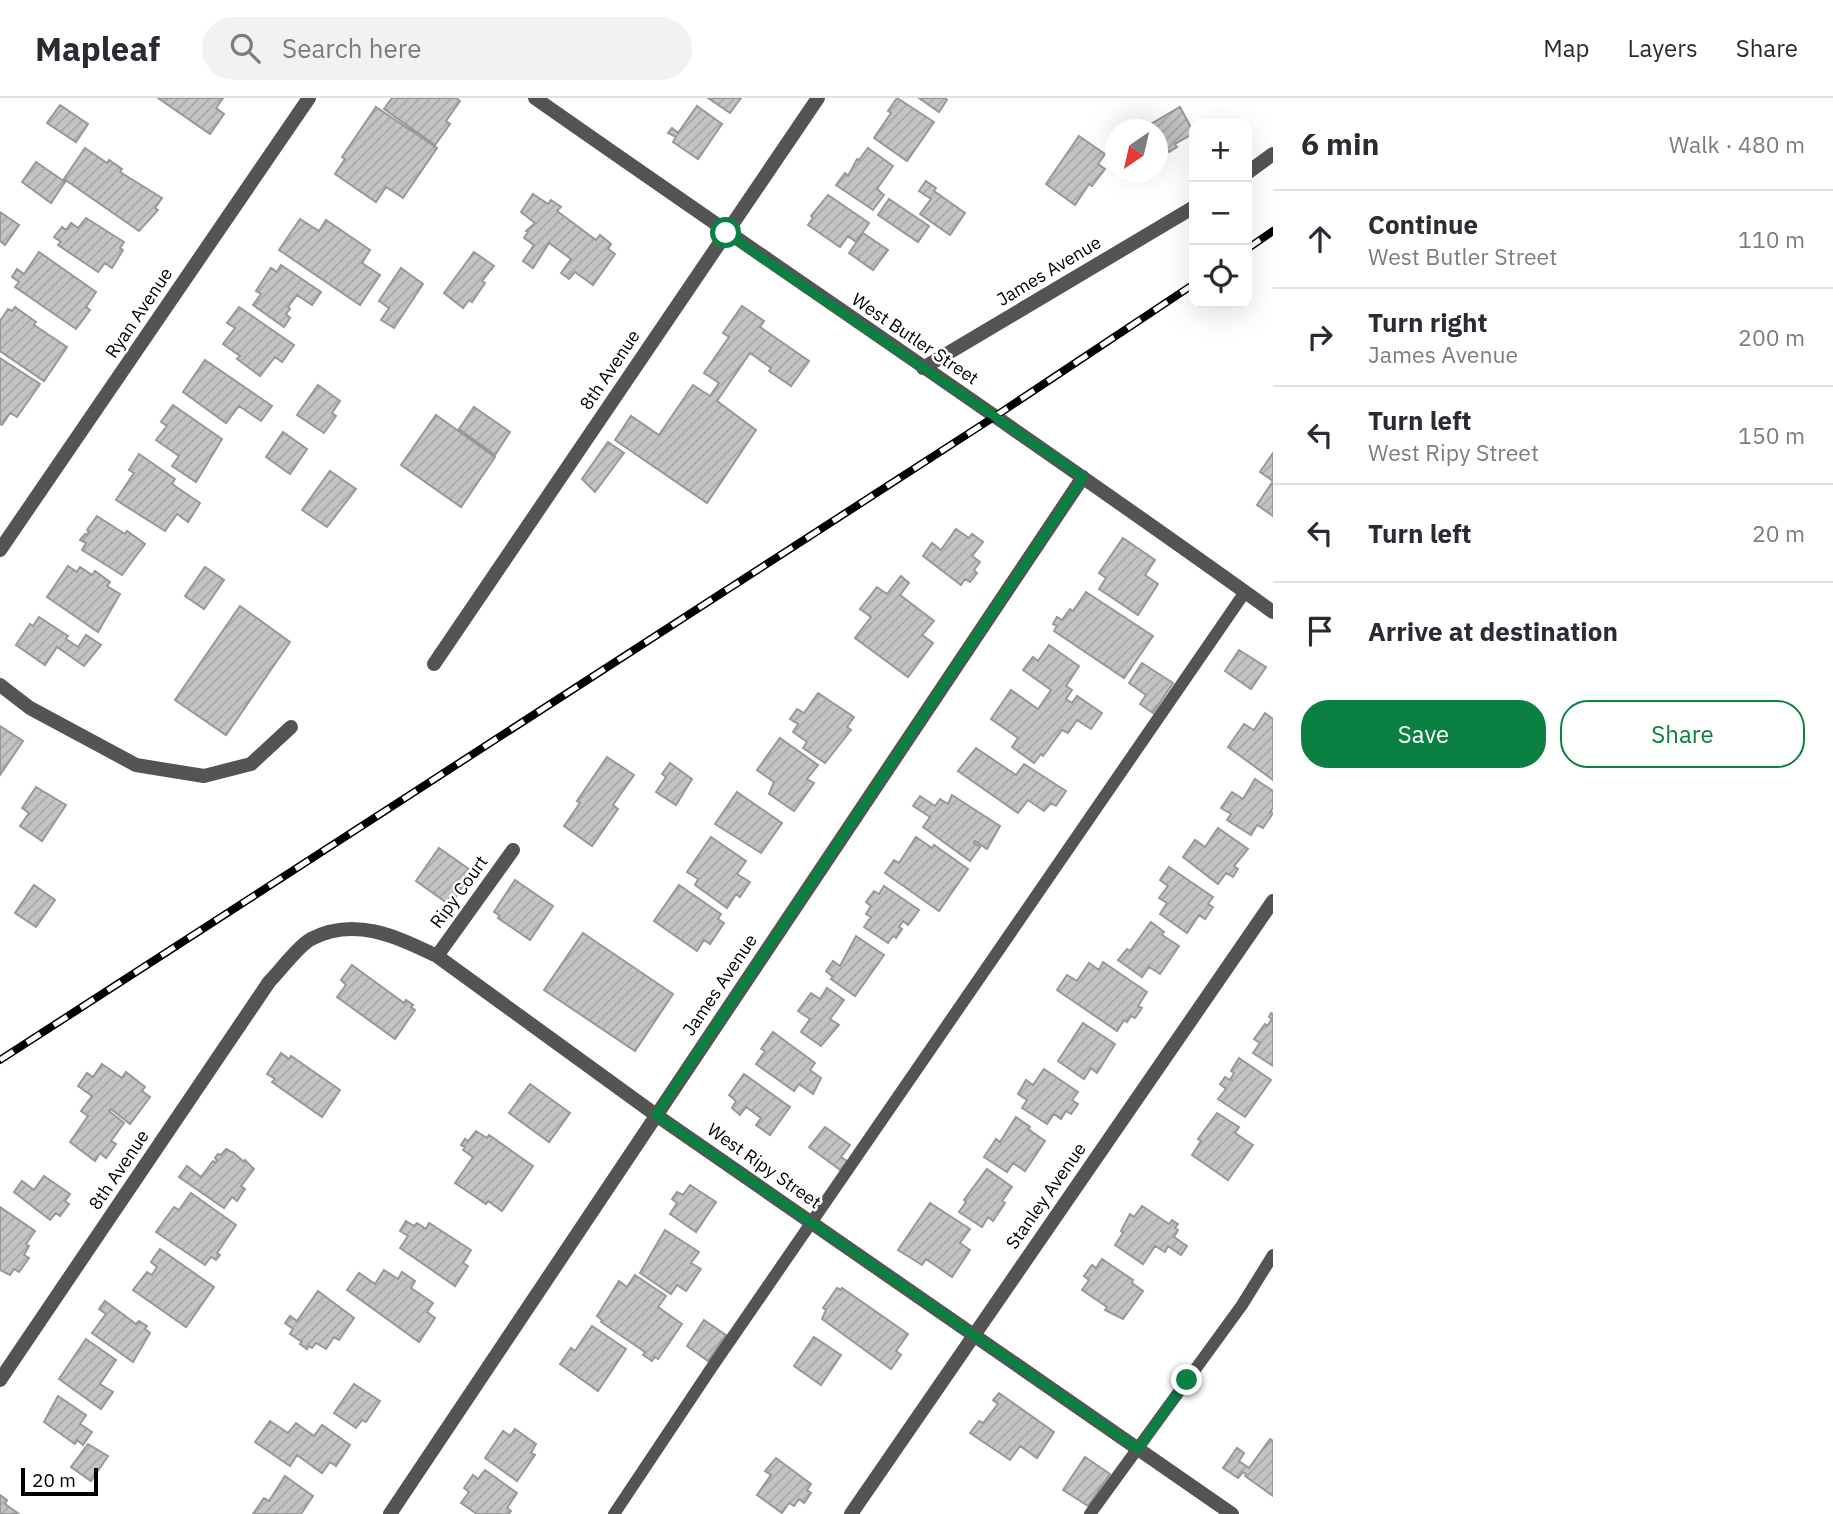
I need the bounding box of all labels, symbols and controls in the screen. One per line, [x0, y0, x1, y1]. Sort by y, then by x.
search box [202, 17, 692, 80]
text: Mapleaf [35, 27, 160, 70]
icon: search [226, 29, 264, 67]
text: Search here [282, 31, 422, 65]
text: Map [1543, 32, 1590, 64]
text: Layers [1628, 32, 1698, 64]
text: Share [1736, 32, 1798, 64]
north arrow [1105, 119, 1168, 182]
map controls [1189, 119, 1252, 308]
button: + [1189, 119, 1252, 182]
text: 6 min [1301, 124, 1379, 163]
text: Walk · 480 m [1669, 129, 1805, 159]
button: − [1189, 182, 1252, 245]
text: Continue [1368, 207, 1478, 241]
route start [710, 217, 741, 248]
icon: ahead [1301, 220, 1339, 258]
text: 110 m [1738, 224, 1805, 254]
street label: James Avenue [992, 230, 1105, 311]
text: West Butler Street [1368, 241, 1557, 271]
button: locate [1189, 245, 1252, 308]
street label: Ryan Avenue [100, 263, 177, 362]
street label: West Butler Street [847, 288, 983, 390]
text: Turn right [1368, 305, 1487, 339]
icon: right [1301, 318, 1339, 356]
text: 200 m [1738, 322, 1805, 352]
street label: 8th Avenue [574, 325, 645, 414]
text: James Avenue [1368, 339, 1518, 369]
text: Turn left [1368, 403, 1471, 437]
icon: left [1301, 416, 1339, 454]
text: 150 m [1738, 420, 1805, 450]
text: West Ripy Street [1368, 437, 1539, 467]
icon: left [1301, 514, 1339, 552]
text: Turn left [1368, 516, 1471, 550]
text: 20 m [1752, 518, 1805, 548]
icon: arrive [1301, 612, 1339, 650]
text: Arrive at destination [1368, 614, 1618, 648]
button: Save [1301, 700, 1546, 768]
button: Share [1560, 700, 1805, 768]
street label: Ripy Court [425, 851, 493, 932]
street label: James Avenue [677, 929, 762, 1040]
street label: West Ripy Street [703, 1118, 826, 1213]
street label: 8th Avenue [83, 1125, 154, 1214]
street label: Stanley Avenue [1000, 1138, 1091, 1253]
route end [1171, 1364, 1202, 1395]
scale bar [21, 1465, 98, 1497]
text: 20 m [32, 1468, 76, 1492]

